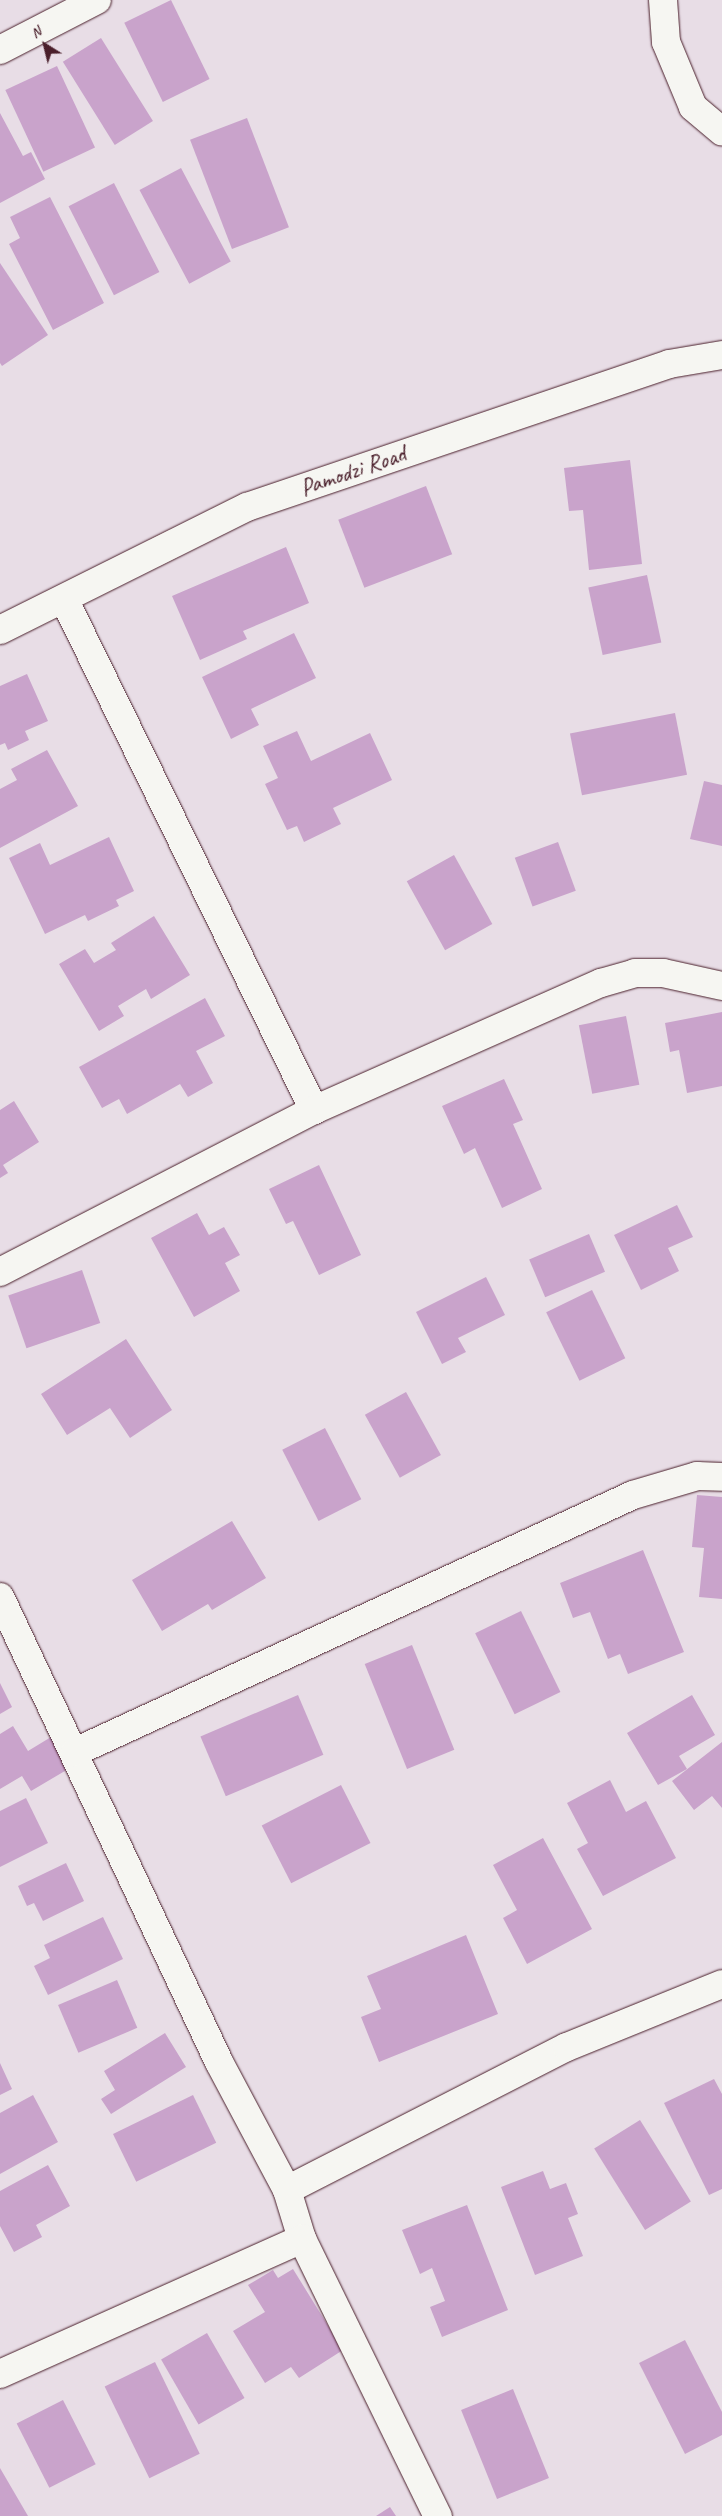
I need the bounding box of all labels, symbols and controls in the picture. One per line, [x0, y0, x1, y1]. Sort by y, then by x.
north arrow [20, 20, 70, 70]
text: N [27, 23, 44, 42]
street label: Pamodzi Road [296, 439, 410, 503]

